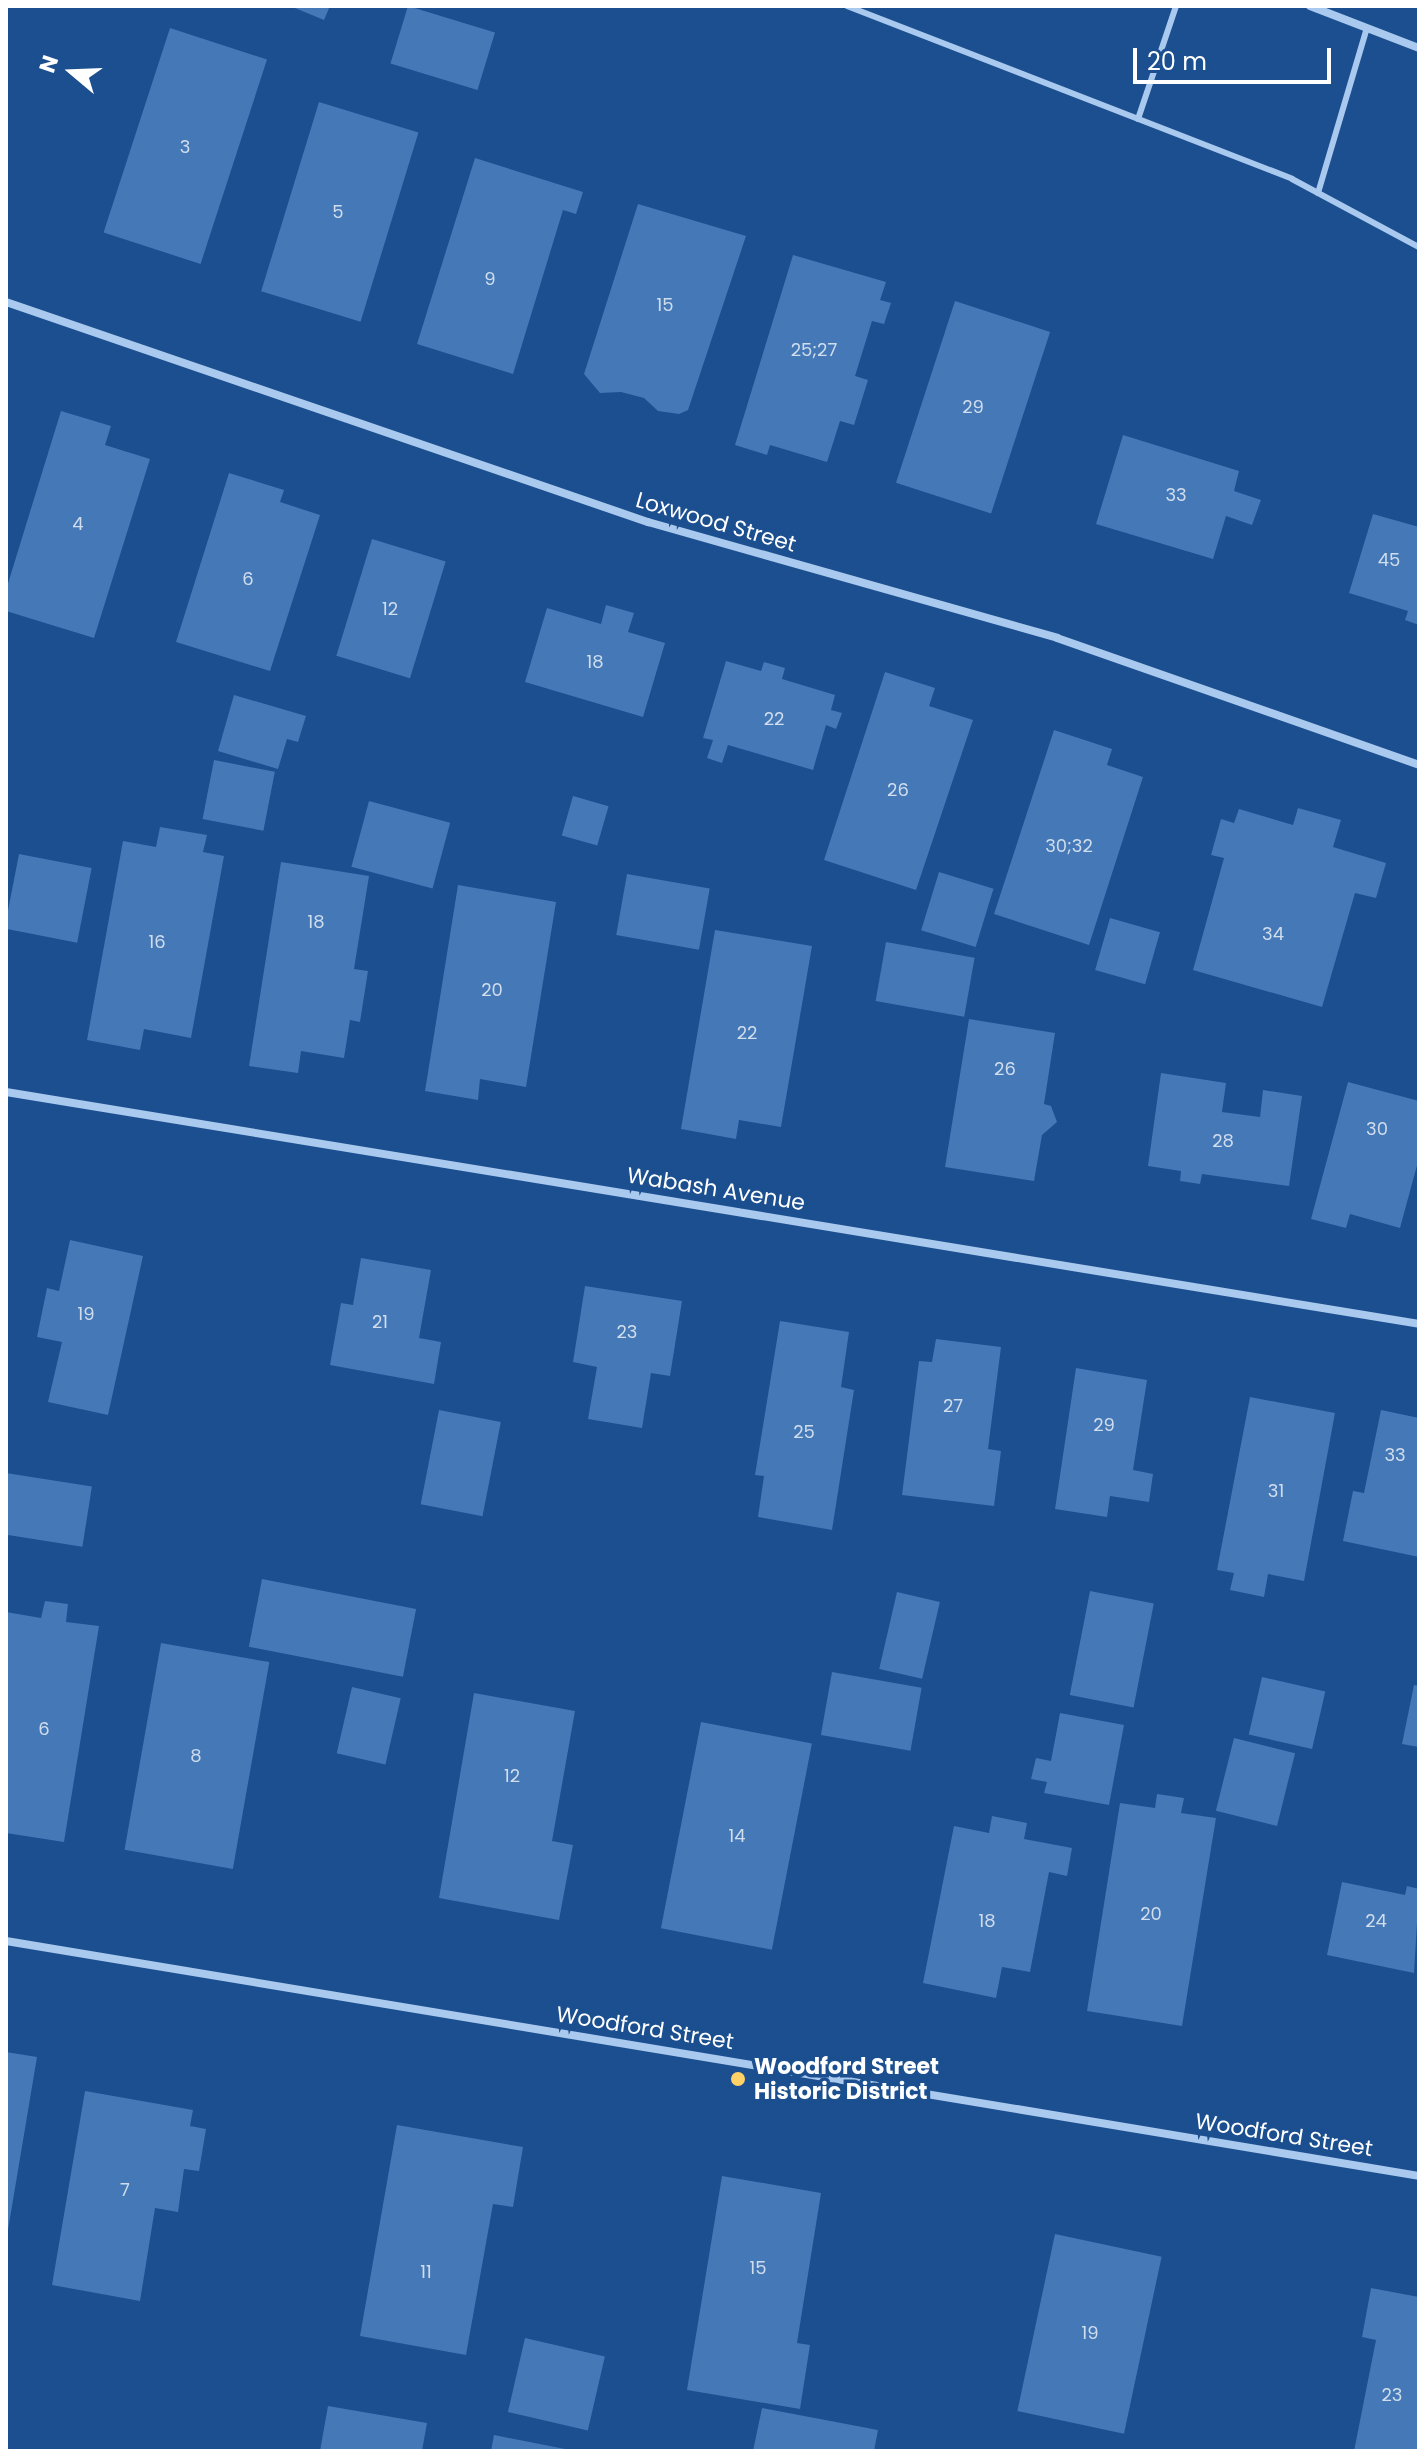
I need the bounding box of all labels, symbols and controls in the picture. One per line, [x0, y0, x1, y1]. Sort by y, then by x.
north arrow [32, 32, 112, 112]
scale bar [1137, 32, 1335, 82]
text: 20 m [1147, 45, 1207, 78]
text: N [31, 51, 66, 77]
house number: 3 [180, 136, 190, 158]
house number: 5 [332, 201, 344, 223]
house number: 9 [484, 268, 496, 290]
house number: 15 [656, 294, 674, 316]
house number: 25;27 [791, 339, 837, 361]
house number: 29 [962, 396, 984, 418]
house number: 33 [1165, 484, 1187, 506]
street label: Loxwood Street [633, 487, 799, 557]
house number: 4 [72, 513, 84, 535]
house number: 45 [1378, 549, 1400, 571]
house number: 6 [242, 568, 254, 590]
house number: 12 [382, 598, 398, 620]
house number: 18 [586, 651, 604, 673]
house number: 22 [764, 708, 784, 730]
house number: 26 [887, 779, 909, 801]
house number: 30;32 [1045, 835, 1093, 857]
house number: 18 [307, 911, 325, 933]
house number: 34 [1262, 923, 1284, 945]
house number: 16 [148, 931, 166, 953]
house number: 20 [481, 979, 503, 1001]
house number: 22 [737, 1022, 757, 1044]
house number: 26 [994, 1058, 1016, 1080]
house number: 30 [1366, 1118, 1388, 1140]
house number: 28 [1212, 1130, 1234, 1152]
street label: Wabash Avenue [625, 1162, 807, 1216]
house number: 19 [77, 1303, 95, 1325]
house number: 21 [372, 1311, 388, 1333]
house number: 23 [617, 1321, 637, 1343]
house number: 27 [943, 1395, 963, 1417]
house number: 29 [1093, 1414, 1115, 1436]
house number: 25 [793, 1421, 815, 1443]
house number: 33 [1384, 1444, 1406, 1466]
house number: 31 [1268, 1480, 1284, 1502]
house number: 6 [38, 1718, 50, 1740]
house number: 8 [190, 1745, 202, 1767]
house number: 12 [504, 1765, 520, 1787]
house number: 14 [728, 1825, 746, 1847]
house number: 20 [1140, 1903, 1162, 1925]
house number: 18 [978, 1910, 996, 1932]
house number: 24 [1365, 1910, 1387, 1932]
street label: Woodford Street [554, 2001, 736, 2055]
place label: Woodford Street Historic District [754, 2053, 939, 2104]
marker: Woodford Street Historic District [729, 2070, 747, 2088]
street label: Woodford Street [1193, 2108, 1375, 2162]
house number: 7 [120, 2179, 130, 2201]
house number: 15 [749, 2257, 767, 2279]
house number: 11 [420, 2261, 432, 2283]
house number: 19 [1081, 2322, 1099, 2344]
house number: 23 [1382, 2384, 1402, 2406]

